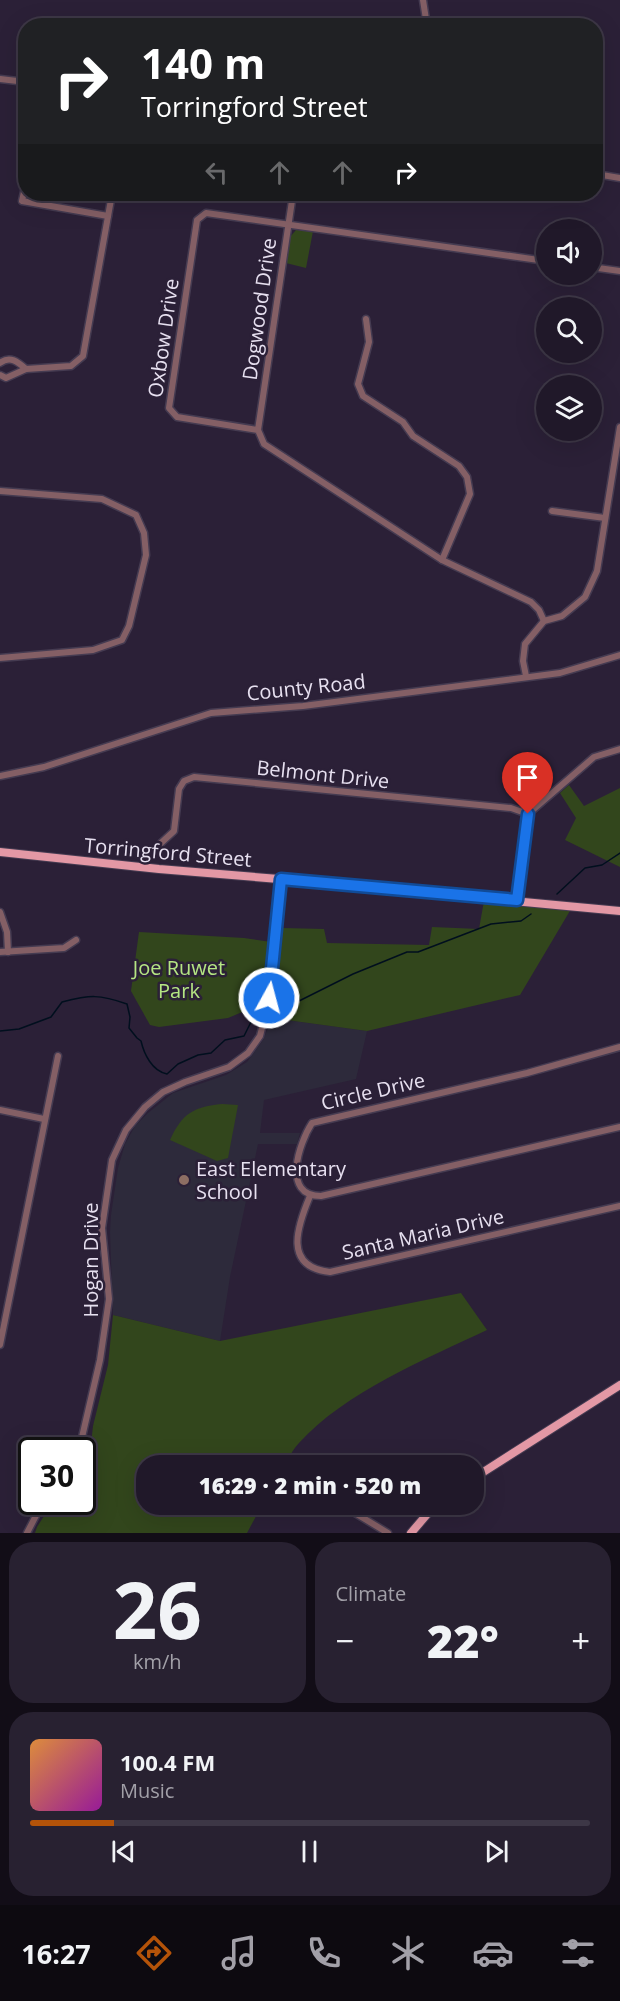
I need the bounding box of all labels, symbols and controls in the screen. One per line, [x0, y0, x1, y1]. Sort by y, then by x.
text: 140 m [141, 34, 265, 91]
icon: right [42, 42, 120, 120]
text: Torringford Street [141, 88, 368, 125]
icon: left [200, 156, 233, 189]
icon: ahead [263, 156, 296, 189]
icon: ahead [326, 156, 359, 189]
icon: right [389, 156, 422, 189]
map controls [536, 219, 602, 441]
button: sound [536, 219, 602, 285]
street label: Dogwood Drive [236, 236, 282, 382]
street label: Oxbow Drive [141, 277, 185, 399]
button: search [536, 297, 602, 363]
button: layers [536, 375, 602, 441]
street label: County Road [245, 667, 367, 707]
pin [502, 752, 553, 814]
street label: Belmont Drive [255, 754, 391, 794]
icon: arrive [511, 761, 544, 794]
street label: Torringford Street [83, 831, 253, 873]
park label: Joe Ruwet Park [131, 954, 225, 1004]
position arrow [237, 966, 301, 1030]
street label: Circle Drive [318, 1066, 428, 1116]
place label: East Elementary School [196, 1155, 347, 1205]
marker: East Elementary School [177, 1173, 191, 1187]
street label: Hogan Drive [77, 1202, 104, 1318]
street label: Santa Maria Drive [339, 1202, 507, 1266]
speed limit sign: 30 [18, 1437, 96, 1515]
text: 16:29 · 2 min · 520 m [199, 1470, 421, 1500]
text: 26 [113, 1556, 202, 1662]
text: Climate [336, 1580, 406, 1607]
text: 22° [427, 1610, 499, 1671]
text: − [336, 1618, 354, 1663]
text: + [571, 1618, 590, 1663]
text: km/h [133, 1648, 182, 1675]
text: 100.4 FM [120, 1747, 215, 1777]
text: Music [120, 1777, 174, 1804]
icon: previous [107, 1835, 140, 1868]
icon: pause [293, 1835, 326, 1868]
icon: next [480, 1835, 513, 1868]
icon: directions [133, 1932, 175, 1974]
icon: music [218, 1932, 260, 1974]
icon: phone [303, 1932, 345, 1974]
icon: climate [387, 1932, 429, 1974]
icon: car [472, 1932, 514, 1974]
icon: filters [557, 1932, 599, 1974]
text: 16:27 [21, 1935, 91, 1972]

